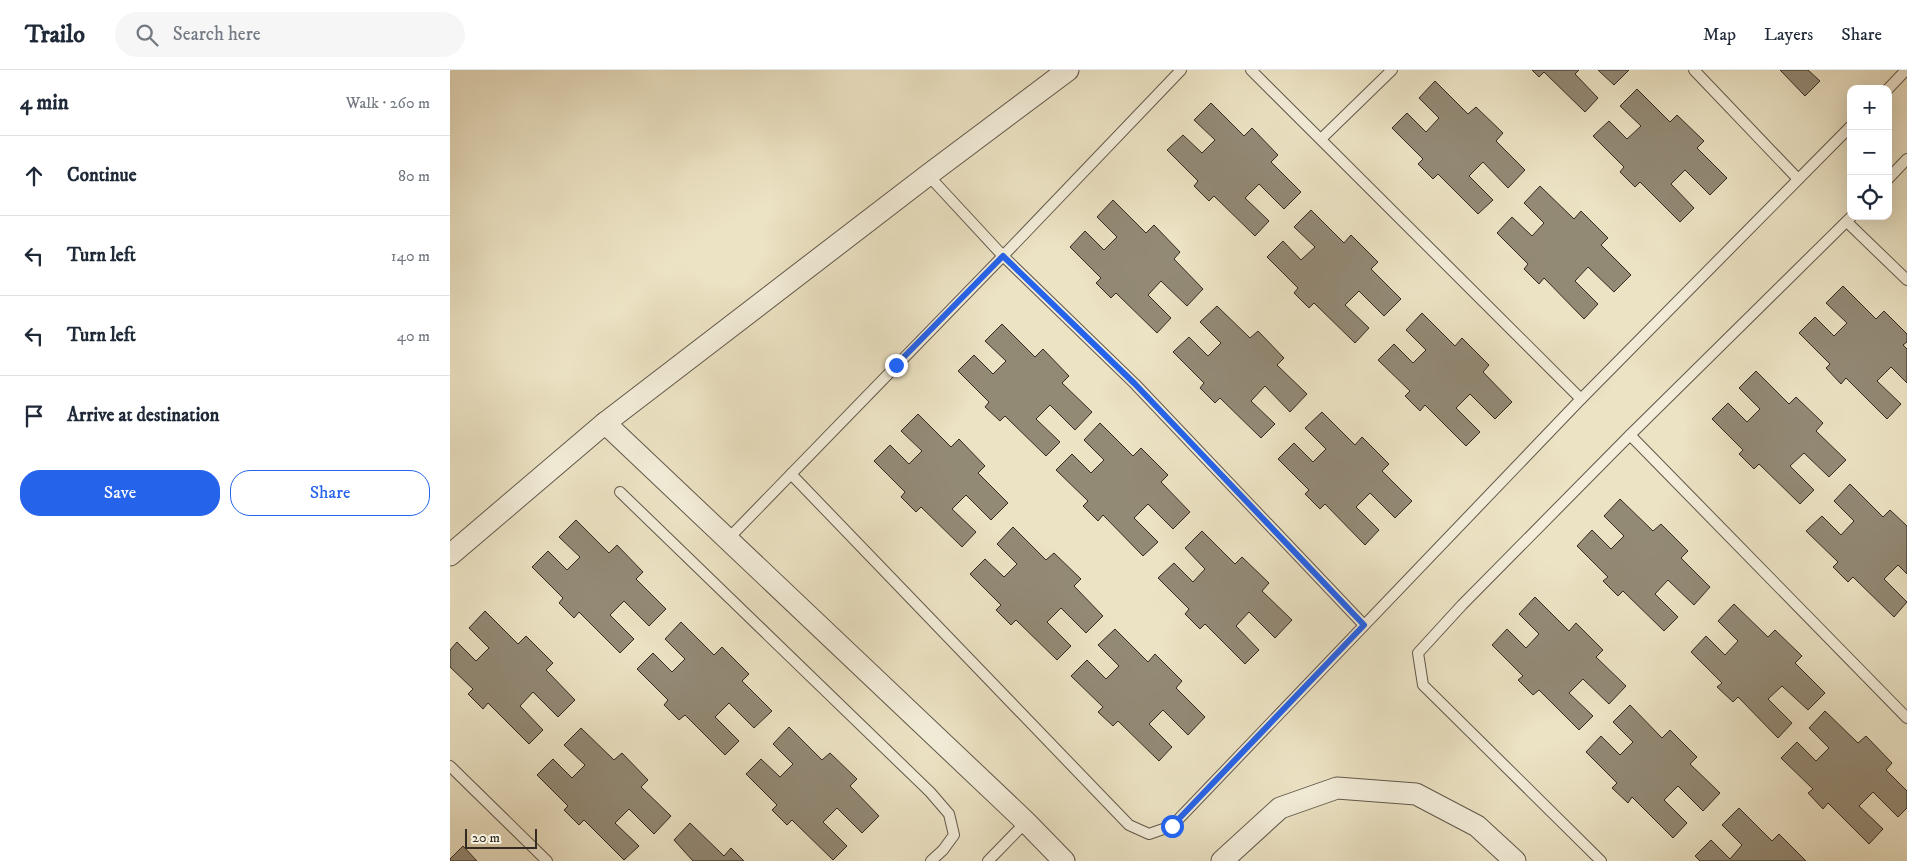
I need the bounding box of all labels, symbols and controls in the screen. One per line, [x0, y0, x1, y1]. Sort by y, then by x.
search box [115, 12, 465, 57]
text: Trailo [25, 20, 85, 50]
icon: search [133, 21, 161, 49]
text: Search here [173, 23, 261, 46]
text: Map [1703, 24, 1736, 46]
text: Layers [1764, 24, 1813, 46]
text: Share [1841, 24, 1882, 46]
map controls [1847, 85, 1892, 220]
button: + [1847, 85, 1892, 130]
text: 4 min [20, 90, 69, 116]
text: Walk · 260 m [346, 93, 430, 113]
button: − [1847, 130, 1892, 175]
icon: ahead [20, 162, 48, 190]
text: Continue [67, 164, 137, 187]
text: 80 m [398, 166, 430, 186]
button: locate [1847, 175, 1892, 220]
icon: left [20, 242, 48, 270]
text: Turn left [67, 244, 136, 267]
text: 140 m [391, 246, 430, 266]
icon: left [20, 322, 48, 350]
text: Turn left [67, 324, 136, 347]
text: 40 m [397, 326, 430, 346]
route end [885, 354, 908, 377]
icon: arrive [20, 402, 48, 430]
text: Arrive at destination [67, 404, 219, 427]
button: Save [20, 470, 220, 516]
button: Share [230, 470, 430, 516]
route start [1161, 815, 1184, 838]
scale bar [465, 826, 538, 849]
text: 20 m [472, 829, 500, 847]

